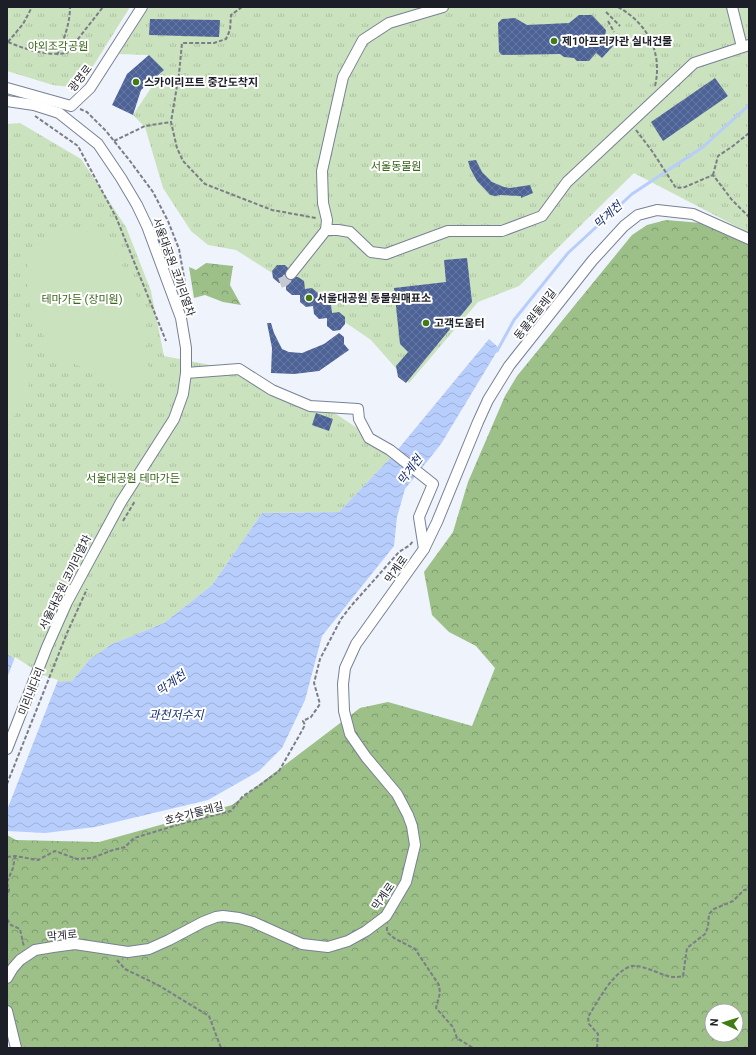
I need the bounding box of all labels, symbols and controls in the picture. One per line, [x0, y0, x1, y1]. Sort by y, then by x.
place label: 제1아프리카관 실내건물 [562, 35, 672, 48]
marker: 제1아프리카관 실내건물 [549, 36, 559, 46]
park label: 야외조각공원 [28, 40, 88, 53]
street label: 광명로 [66, 62, 95, 94]
place label: 스카이리프트 중간도착지 [144, 76, 258, 89]
marker: 스카이리프트 중간도착지 [131, 77, 141, 87]
park label: 서울동물원 [371, 160, 421, 173]
water label: 막계천 [591, 197, 626, 231]
street label: 서울대공원 코끼리열차 [150, 216, 197, 318]
street label: 동물원둘레길 [512, 286, 559, 342]
place label: 서울대공원 동물원매표소 [317, 292, 431, 305]
park label: 테마가든 (장미원) [41, 293, 123, 306]
marker: 서울대공원 동물원매표소 [304, 293, 314, 303]
place label: 고객도움터 [434, 317, 485, 330]
marker: 고객도움터 [421, 318, 431, 328]
water label: 막계천 [395, 451, 427, 488]
park label: 서울대공원 테마가든 [86, 472, 180, 485]
street label: 서울대공원 코끼리열차 [37, 533, 94, 632]
street label: 막계로 [382, 553, 410, 585]
street label: 미리내다리 [16, 665, 47, 717]
water label: 막계천 [153, 666, 190, 698]
water label: 과천저수지 [148, 708, 205, 722]
street label: 호숫가둘레길 [163, 799, 225, 828]
street label: 막계로 [369, 880, 397, 912]
street label: 막계로 [46, 928, 78, 943]
north arrow [704, 1003, 744, 1043]
text: N [708, 1018, 721, 1027]

